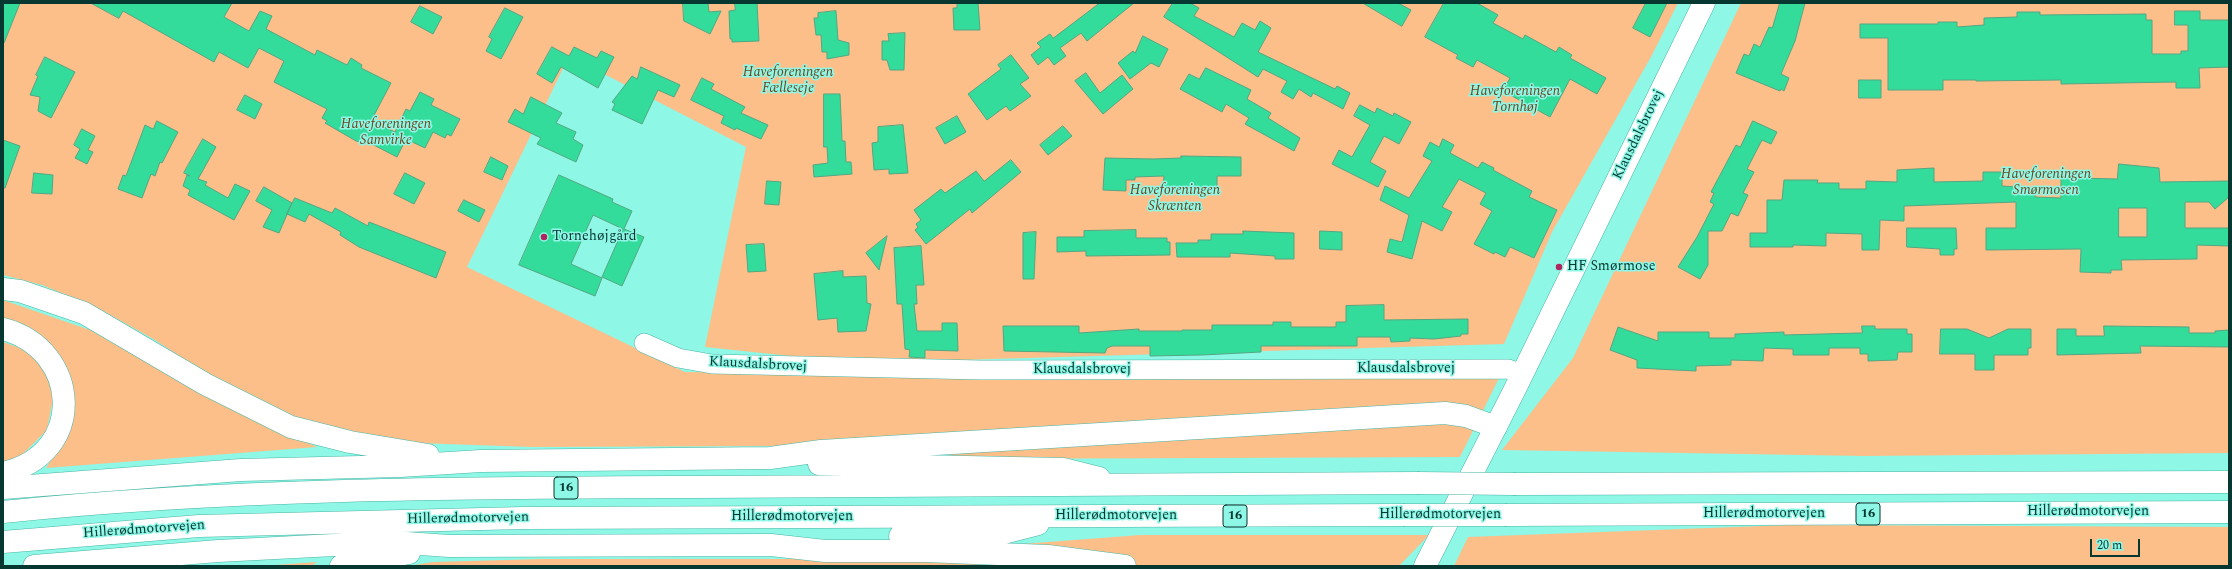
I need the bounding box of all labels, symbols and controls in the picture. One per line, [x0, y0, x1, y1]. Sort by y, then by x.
park label: Haveforeningen Fælleseje [743, 65, 833, 98]
park label: Haveforeningen Tornhøj [1470, 84, 1560, 116]
street label: Klausdalsbrovej [1610, 87, 1668, 183]
park label: Haveforeningen Samvirke [341, 117, 431, 150]
park label: Haveforeningen Smørmosen [2001, 167, 2091, 200]
park label: Haveforeningen Skrænten [1130, 183, 1220, 216]
place label: Tornehøjgård [552, 229, 637, 245]
marker: Tornehøjgård [539, 232, 549, 242]
place label: HF Smørmose [1567, 259, 1655, 275]
marker: HF Smørmose [1554, 262, 1564, 272]
street label: Klausdalsbrovej [709, 354, 807, 376]
street label: Klausdalsbrovej [1357, 361, 1455, 377]
street label: Klausdalsbrovej [1033, 362, 1131, 378]
road number: 16 [554, 477, 578, 499]
road number: 16 [1856, 503, 1880, 525]
street label: Hillerødmotorvejen [2027, 504, 2149, 520]
road number: 16 [1223, 505, 1247, 527]
street label: Hillerødmotorvejen [1703, 506, 1825, 522]
street label: Hillerødmotorvejen [1379, 507, 1501, 523]
street label: Hillerødmotorvejen [1055, 508, 1177, 524]
street label: Hillerødmotorvejen [731, 509, 853, 525]
street label: Hillerødmotorvejen [407, 510, 529, 528]
street label: Hillerødmotorvejen [82, 517, 206, 543]
scale bar [2092, 531, 2142, 557]
text: 20 m [2097, 536, 2122, 555]

